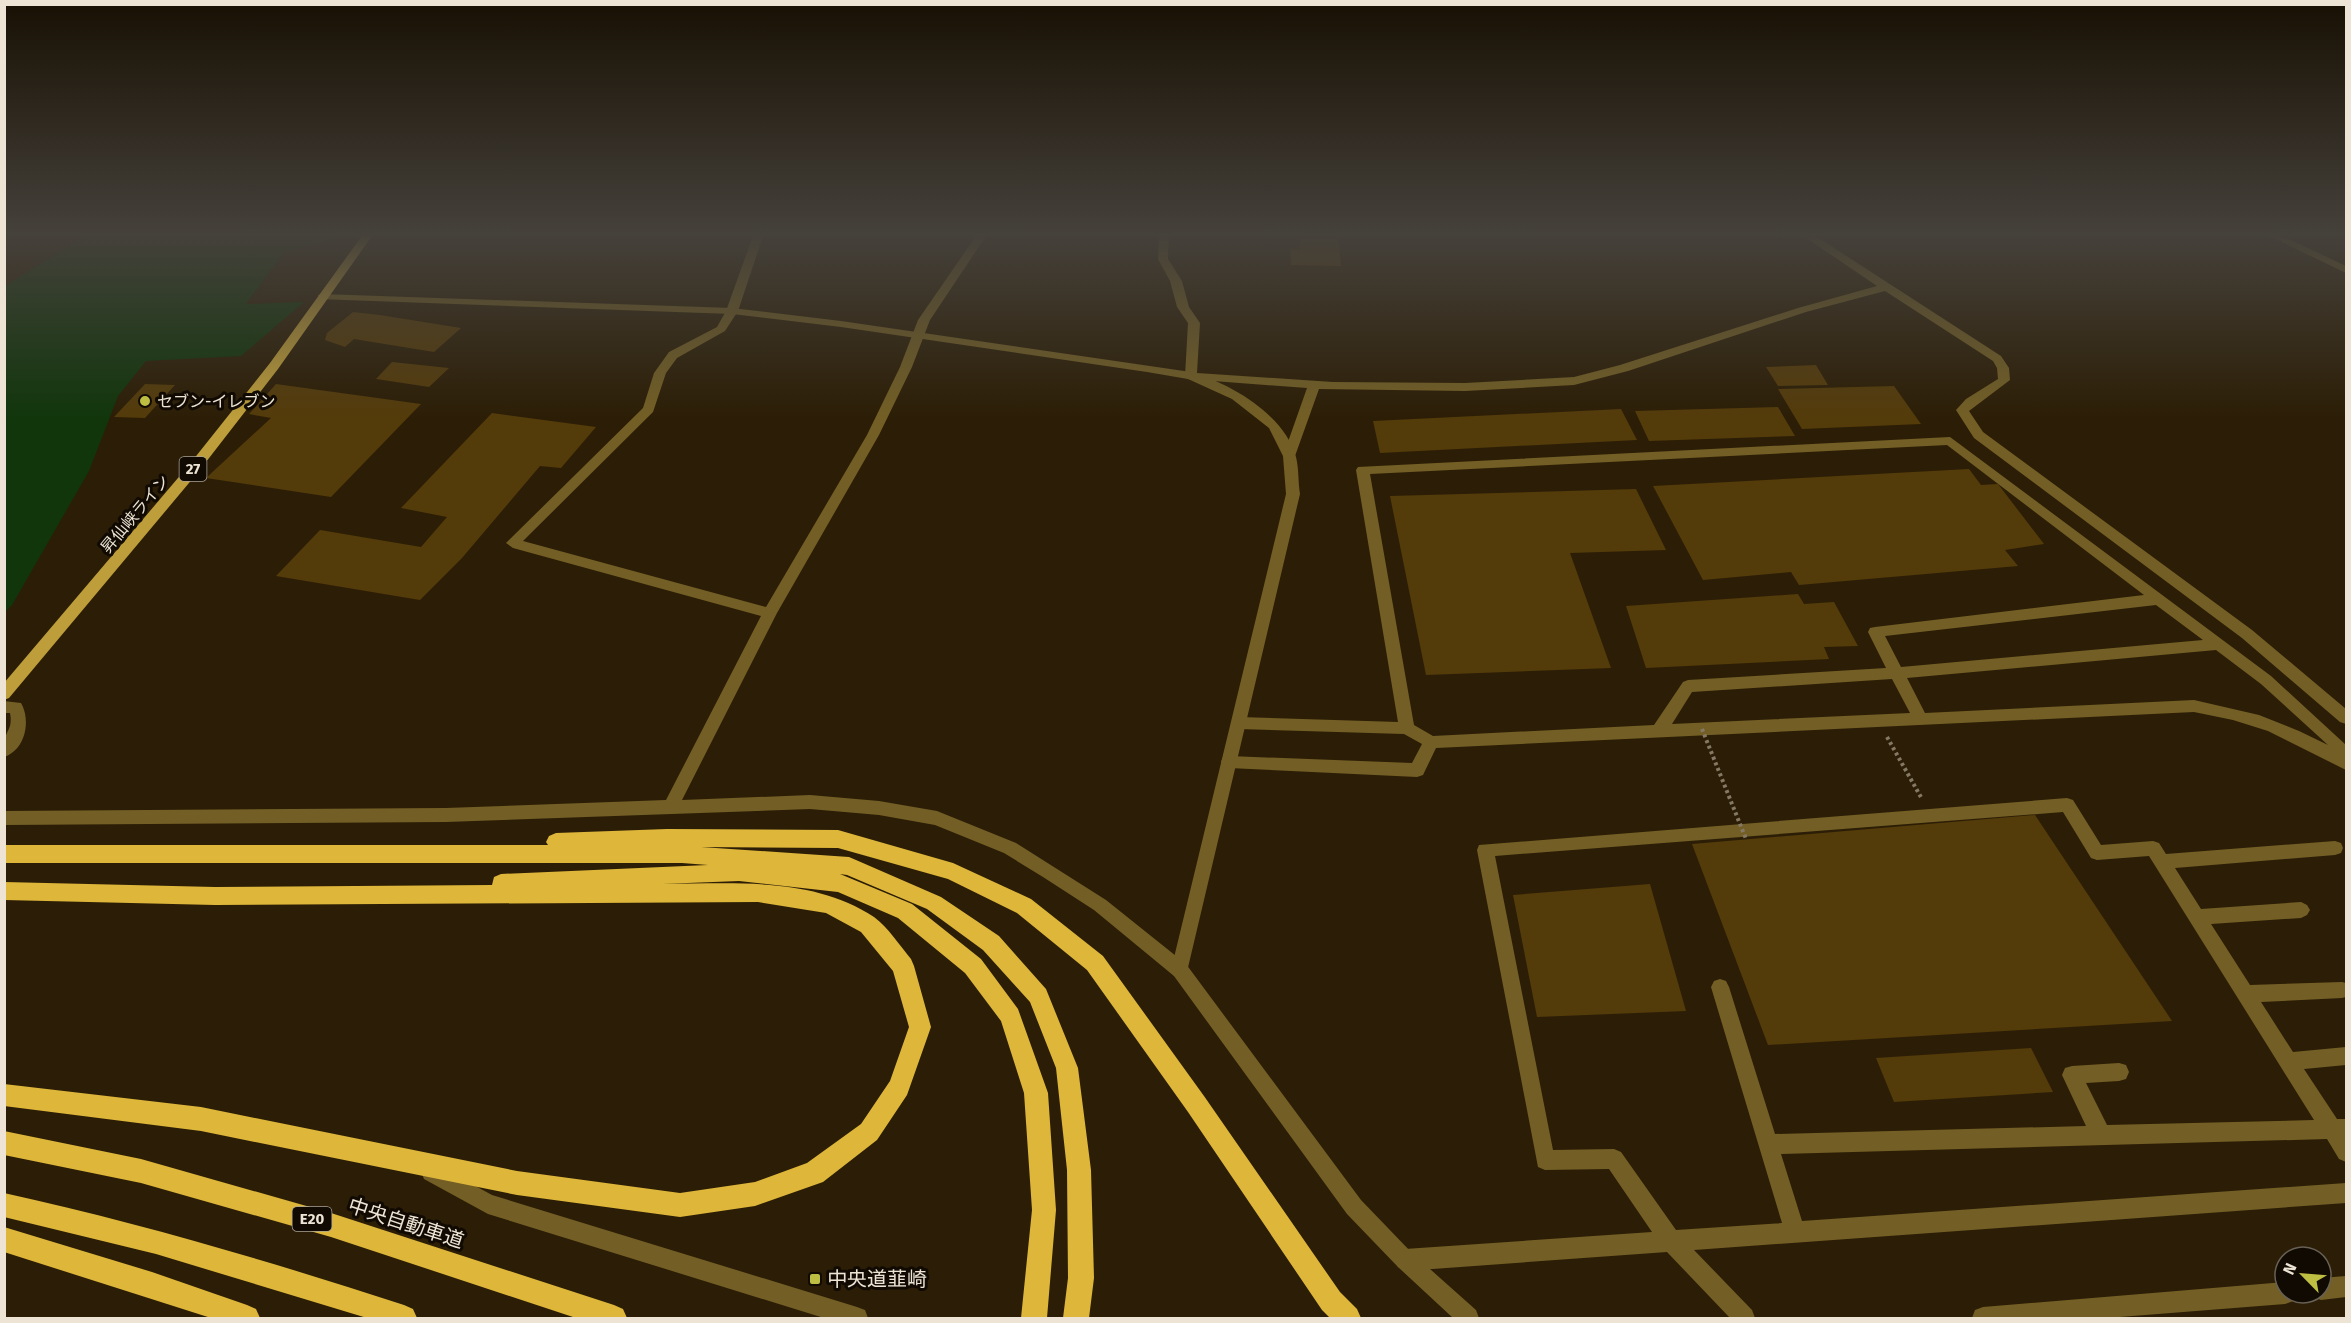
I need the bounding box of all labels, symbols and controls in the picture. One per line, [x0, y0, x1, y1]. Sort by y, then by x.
place label: セブン-イレブン [157, 392, 275, 411]
marker: セブン-イレブン [138, 394, 152, 408]
road number: 27 [180, 457, 206, 481]
street label: 昇仙峡ライン [97, 471, 173, 557]
street label: 中央自動車道 [345, 1193, 467, 1253]
road number: E20 [292, 1207, 332, 1231]
north arrow [2273, 1245, 2333, 1305]
text: N [2279, 1260, 2301, 1278]
place label: 中央道韮崎 [827, 1267, 927, 1291]
marker: 中央道韮崎 [808, 1272, 822, 1286]

